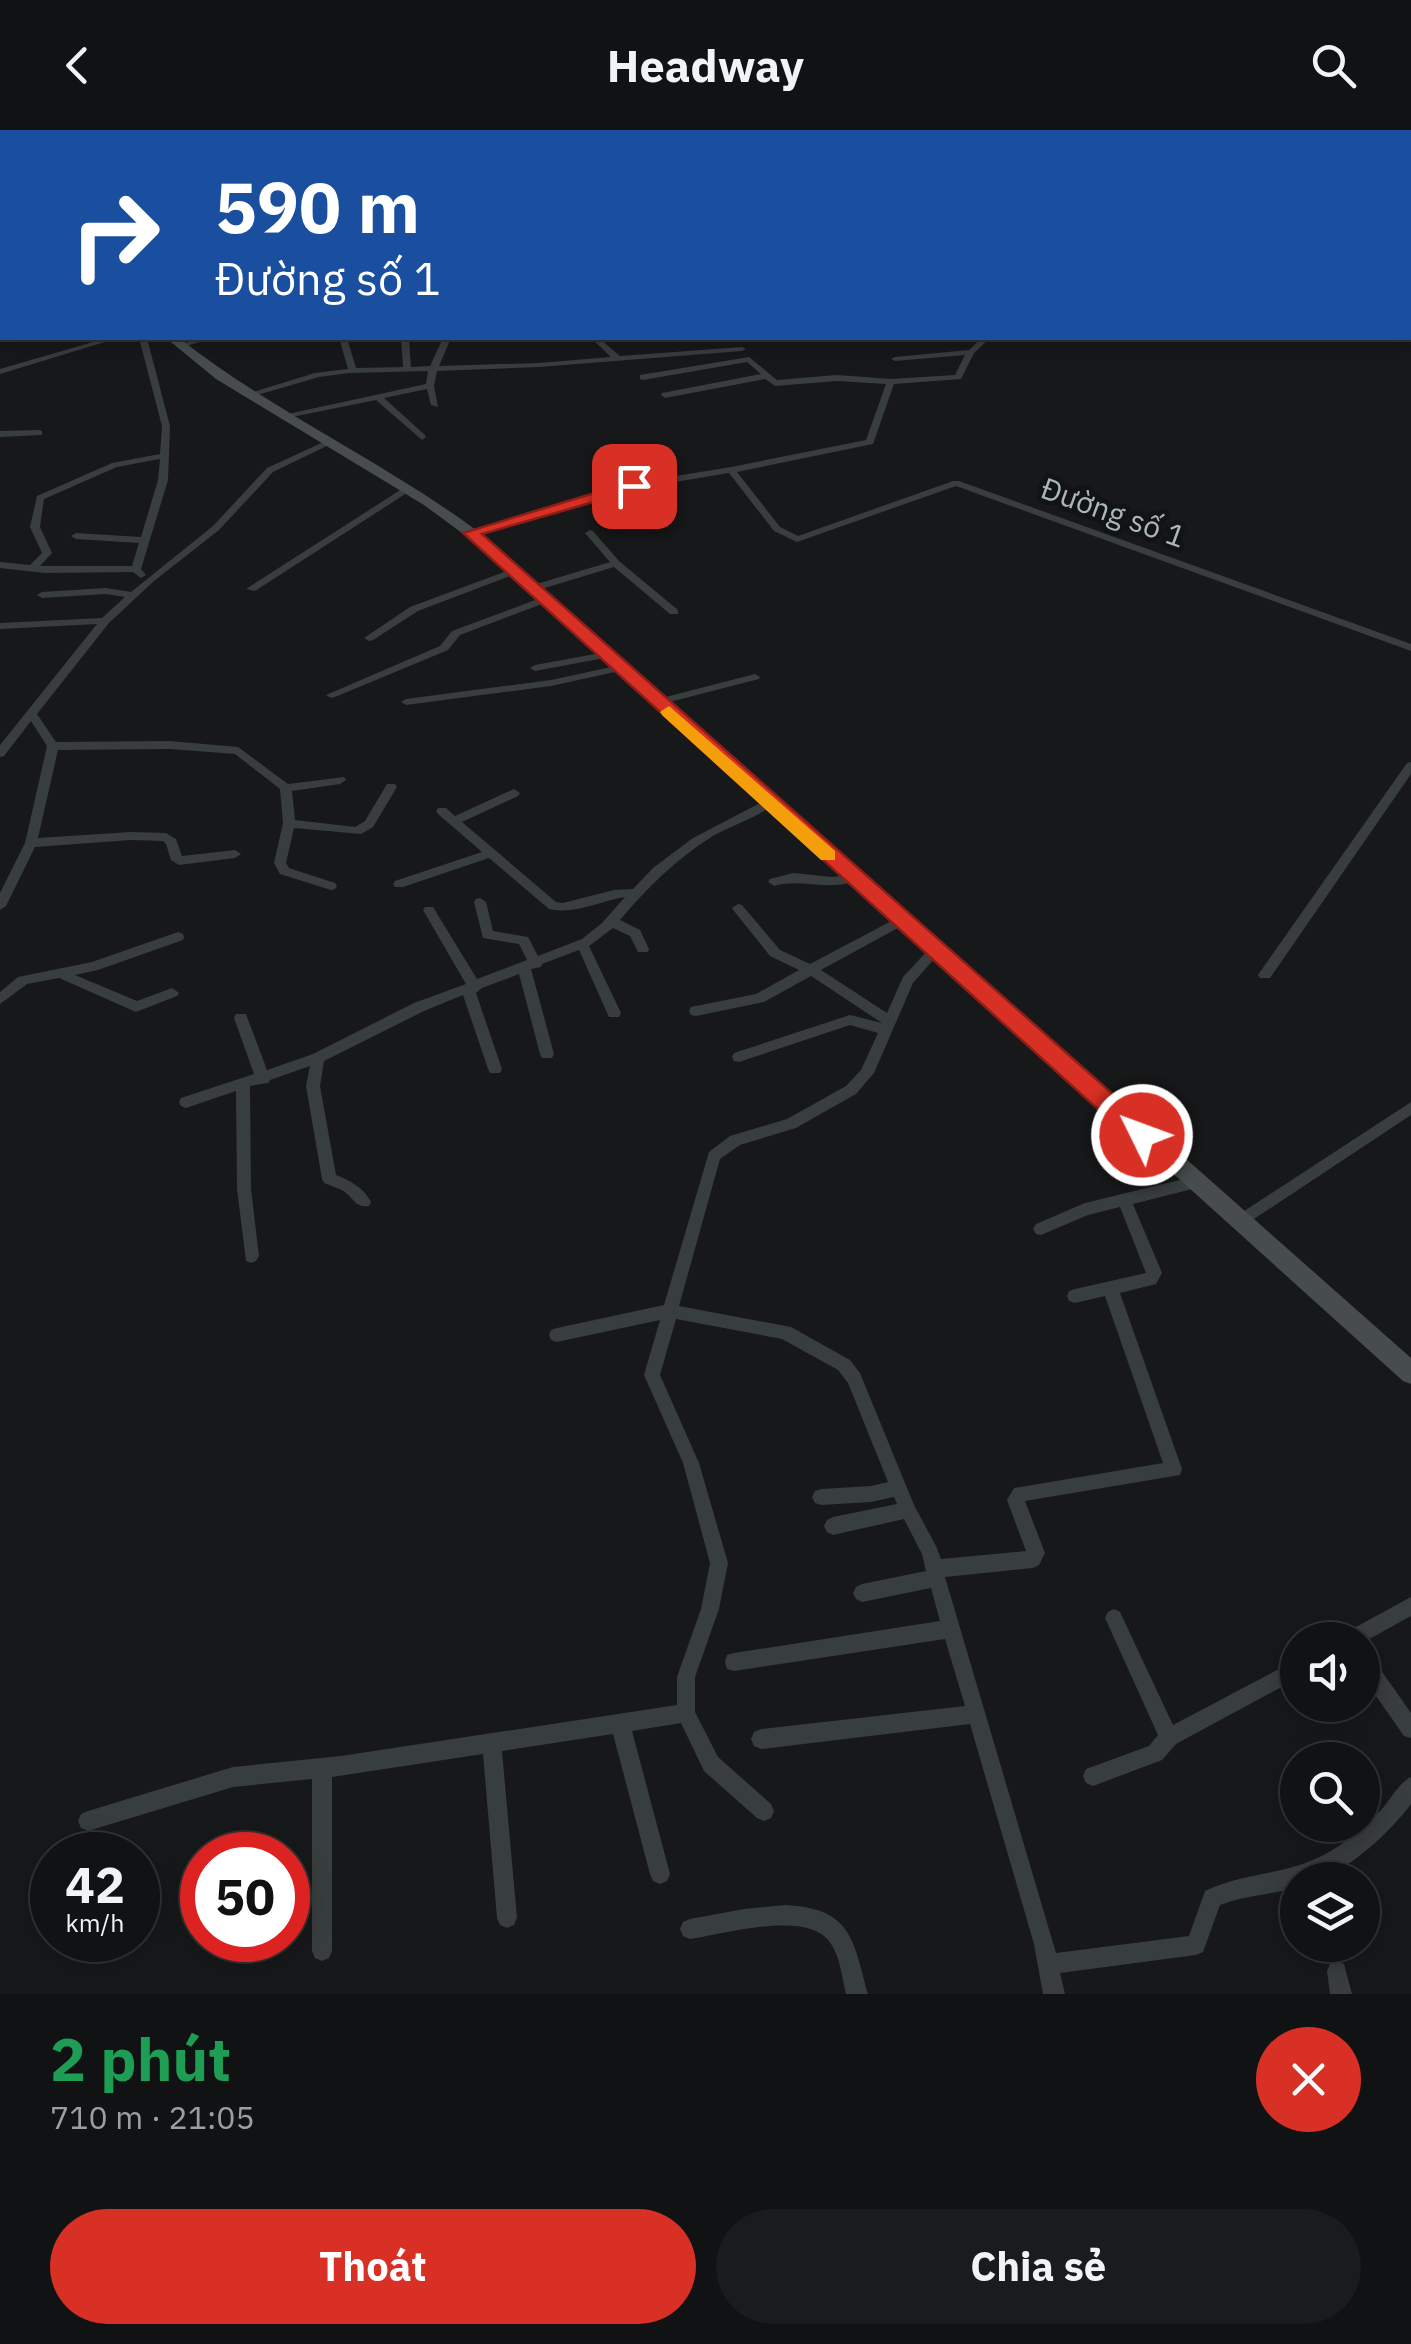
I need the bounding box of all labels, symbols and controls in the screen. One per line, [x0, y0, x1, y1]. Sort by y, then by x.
text: Headway [607, 36, 804, 94]
icon: back [50, 38, 105, 93]
icon: search [1306, 38, 1361, 93]
text: 590 m [215, 161, 420, 252]
icon: right [50, 170, 180, 300]
text: Đường số 1 [215, 249, 441, 307]
pin [592, 444, 677, 529]
icon: arrive [607, 459, 662, 514]
street label: Đường số 1 [1036, 468, 1191, 556]
position arrow [1090, 1083, 1194, 1187]
map controls [1280, 1622, 1380, 1962]
button: sound [1280, 1622, 1380, 1722]
button: search [1280, 1742, 1380, 1842]
speed limit sign: 50 [180, 1832, 310, 1962]
text: 42 [65, 1852, 125, 1917]
button: layers [1280, 1862, 1380, 1962]
text: km/h [66, 1906, 124, 1939]
text: 2 phút [50, 2019, 231, 2098]
button: close [1256, 2027, 1361, 2132]
text: 710 m · 21:05 [50, 2096, 255, 2138]
button: Thoát [50, 2209, 696, 2324]
button: Chia sẻ [716, 2209, 1361, 2324]

